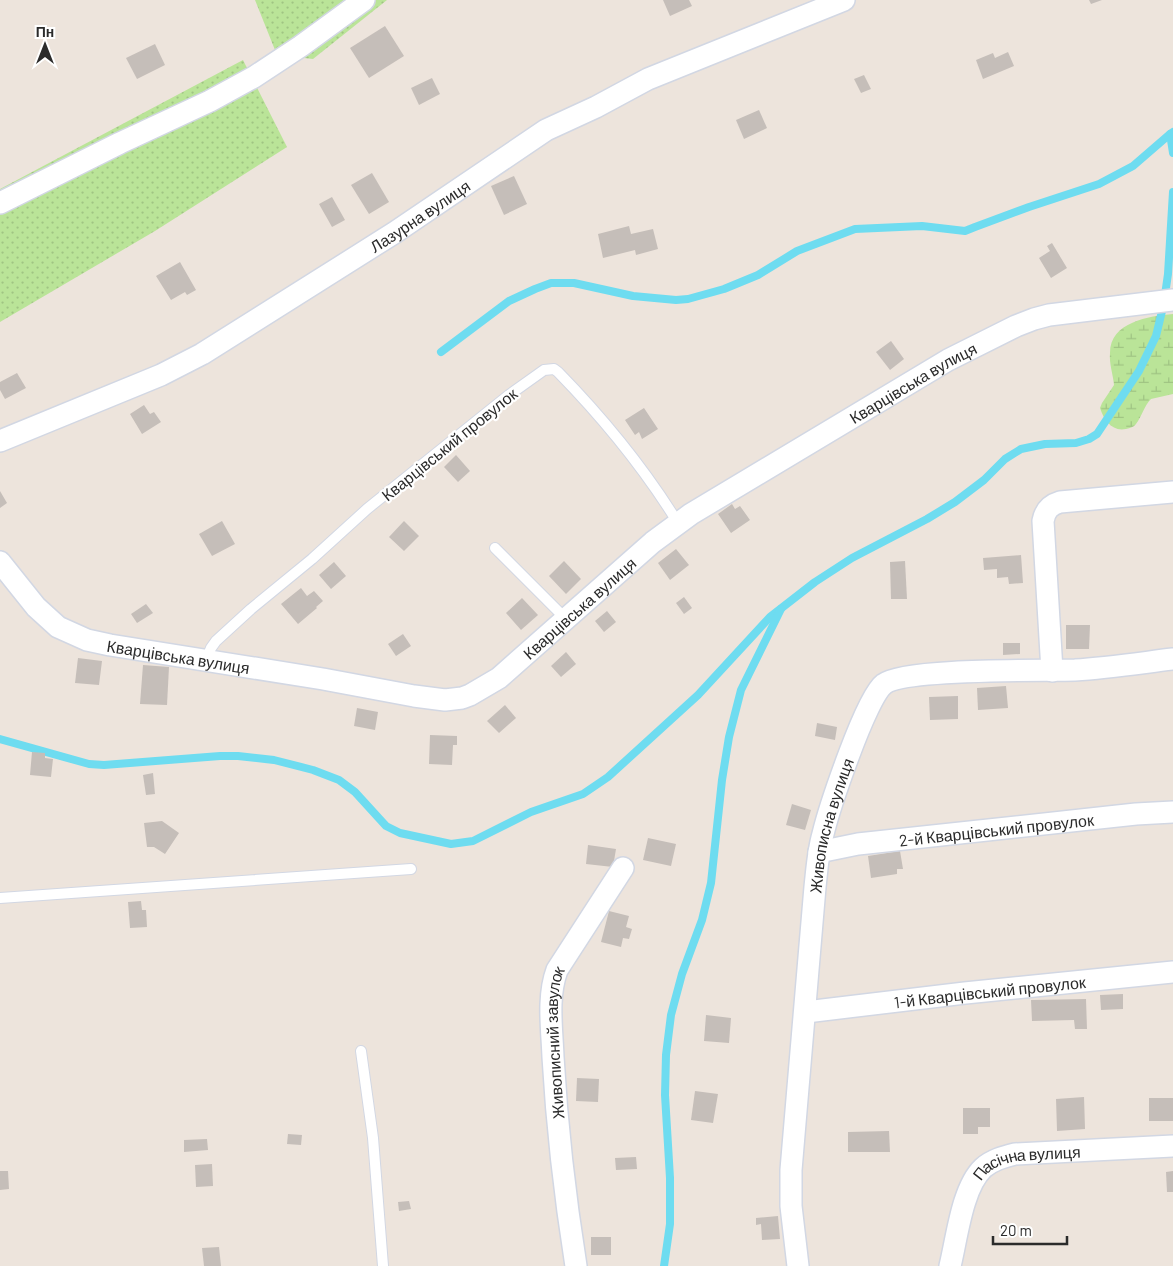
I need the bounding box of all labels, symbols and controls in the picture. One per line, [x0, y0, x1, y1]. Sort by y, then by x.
north arrow [20, 20, 70, 70]
text: Пн [36, 23, 54, 40]
street label: Лазурна вулиця [366, 175, 473, 255]
street label: Кварцівська вулиця [845, 338, 979, 427]
street label: Кварцівський провулок [378, 383, 521, 504]
street label: Кварцівська вулиця [518, 553, 639, 662]
street label: Кварцівська вулиця [106, 635, 251, 677]
street label: Живописна вулиця [805, 755, 856, 894]
street label: 2-й Кварцівський провулок [898, 809, 1096, 849]
street label: Живописний завулок [541, 961, 568, 1120]
street label: 1-й Кварцівський провулок [893, 971, 1088, 1011]
street label: Пасічна вулиця [968, 1141, 1081, 1183]
scale bar [993, 1214, 1067, 1246]
text: 20 m [1000, 1221, 1032, 1239]

